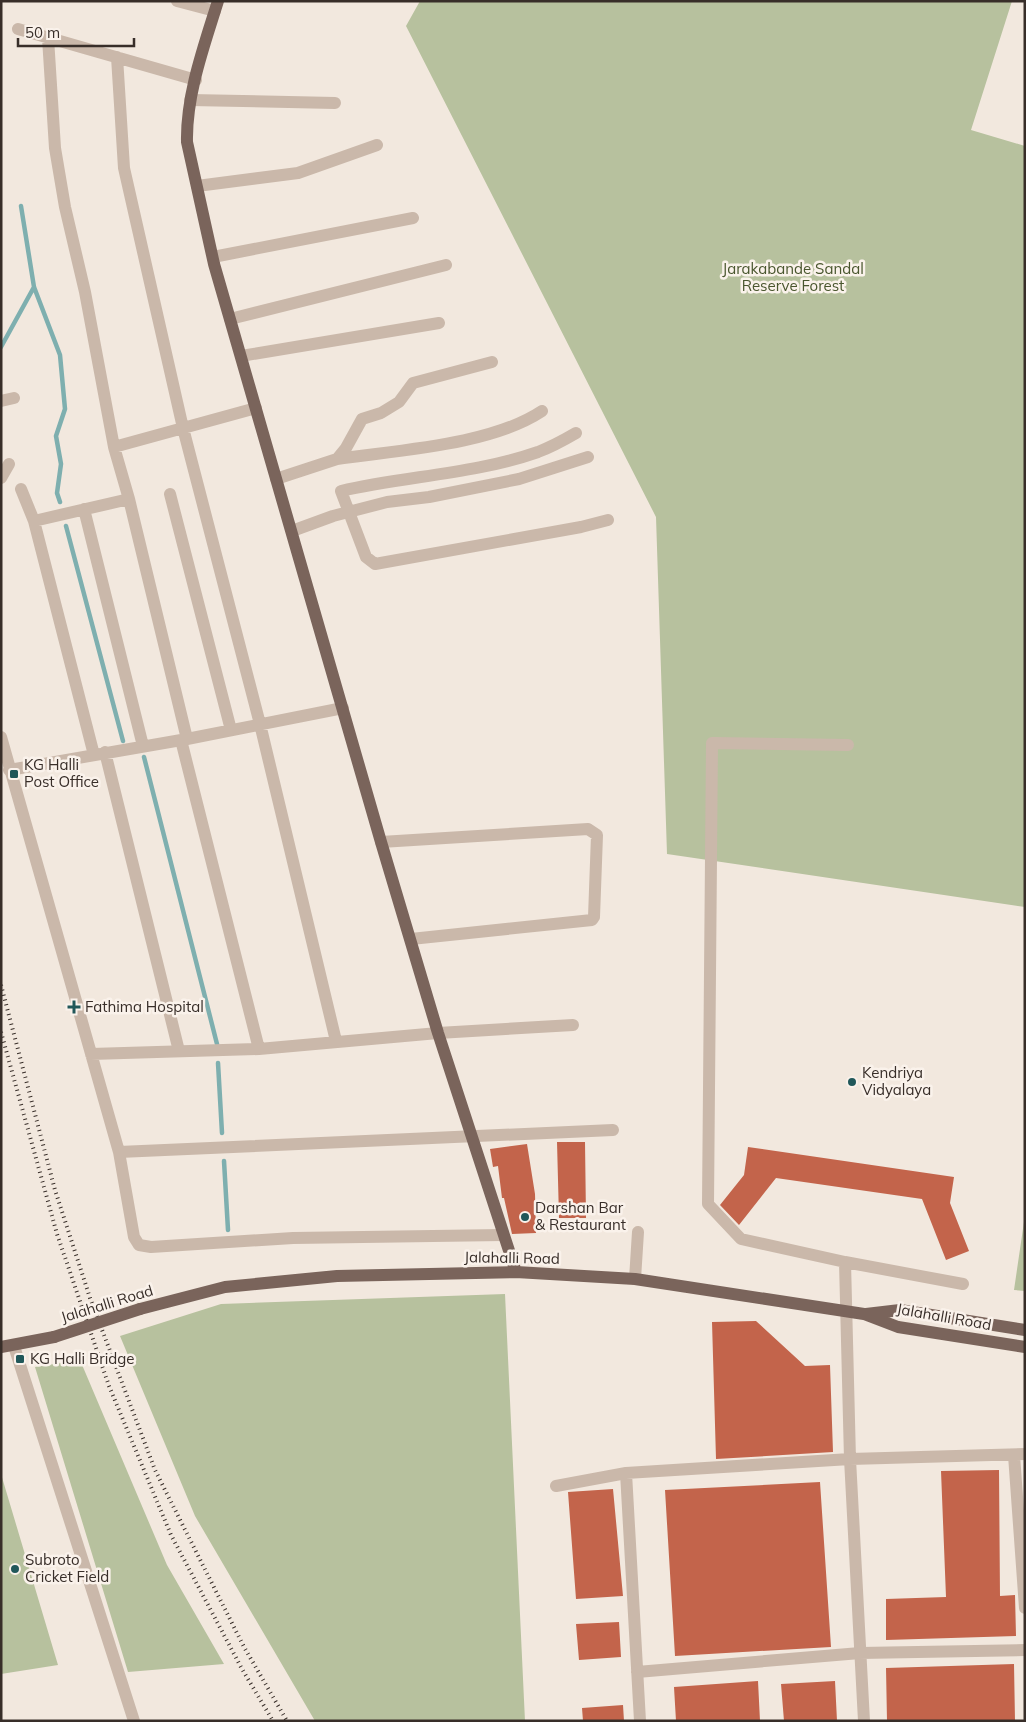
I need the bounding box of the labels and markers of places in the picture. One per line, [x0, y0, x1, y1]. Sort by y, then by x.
place label: KG Halli Post Office [24, 755, 99, 791]
marker: KG Halli Post Office [8, 768, 20, 780]
place label: Fathima Hospital [85, 997, 204, 1016]
marker: Fathima Hospital [67, 1000, 81, 1014]
place label: Kendriya Vidyalaya [862, 1063, 931, 1099]
marker: Kendriya Vidyalaya [846, 1076, 858, 1088]
place label: Darshan Bar & Restaurant [535, 1198, 626, 1234]
marker: Darshan Bar & Restaurant [519, 1211, 531, 1223]
place label: KG Halli Bridge [30, 1349, 135, 1368]
marker: KG Halli Bridge [14, 1353, 26, 1365]
place label: Subroto Cricket Field [25, 1550, 109, 1586]
marker: Subroto Cricket Field [9, 1563, 21, 1575]

